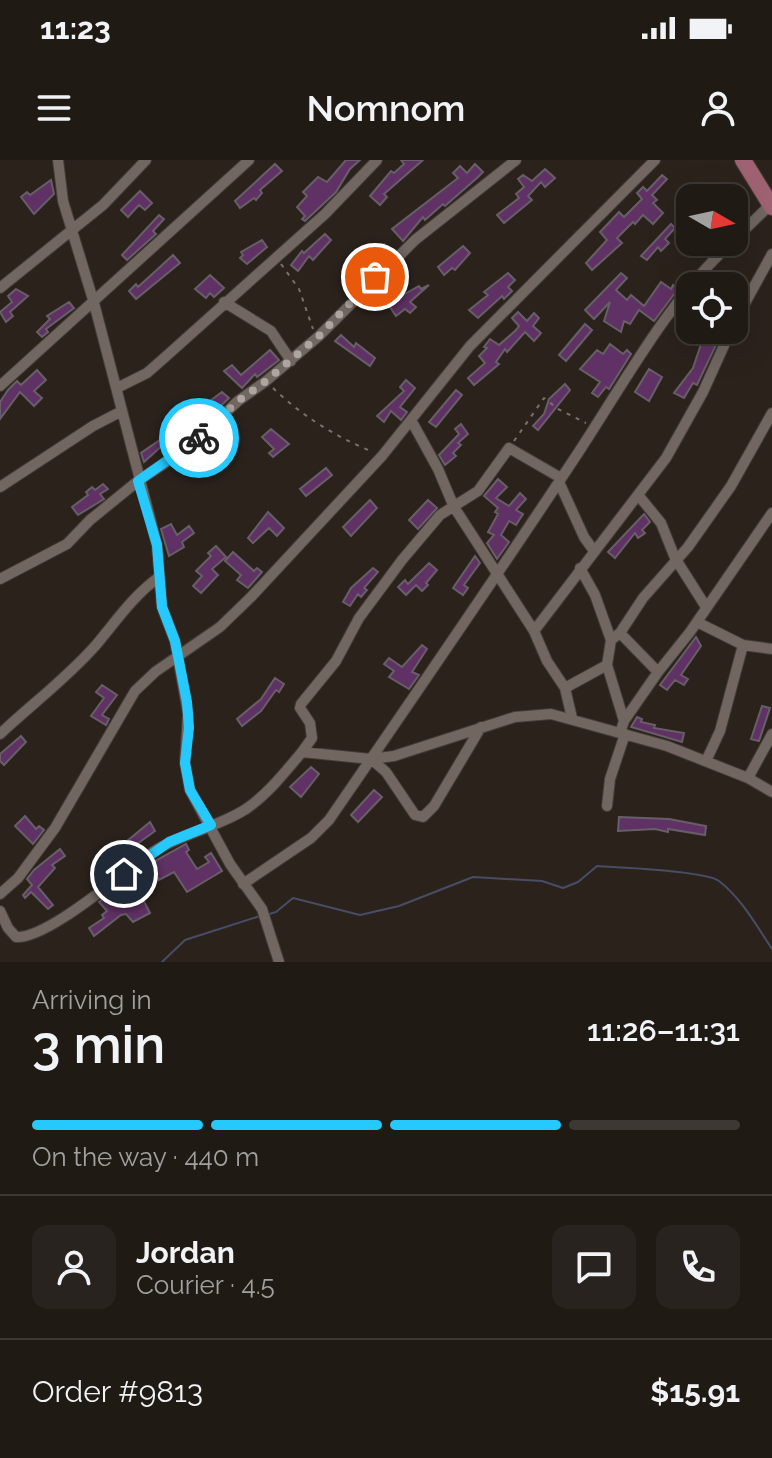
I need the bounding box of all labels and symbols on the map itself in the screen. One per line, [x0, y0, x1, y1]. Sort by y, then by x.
north arrow [676, 184, 748, 256]
pin [341, 243, 409, 311]
courier [159, 398, 239, 478]
pin [90, 840, 158, 908]

